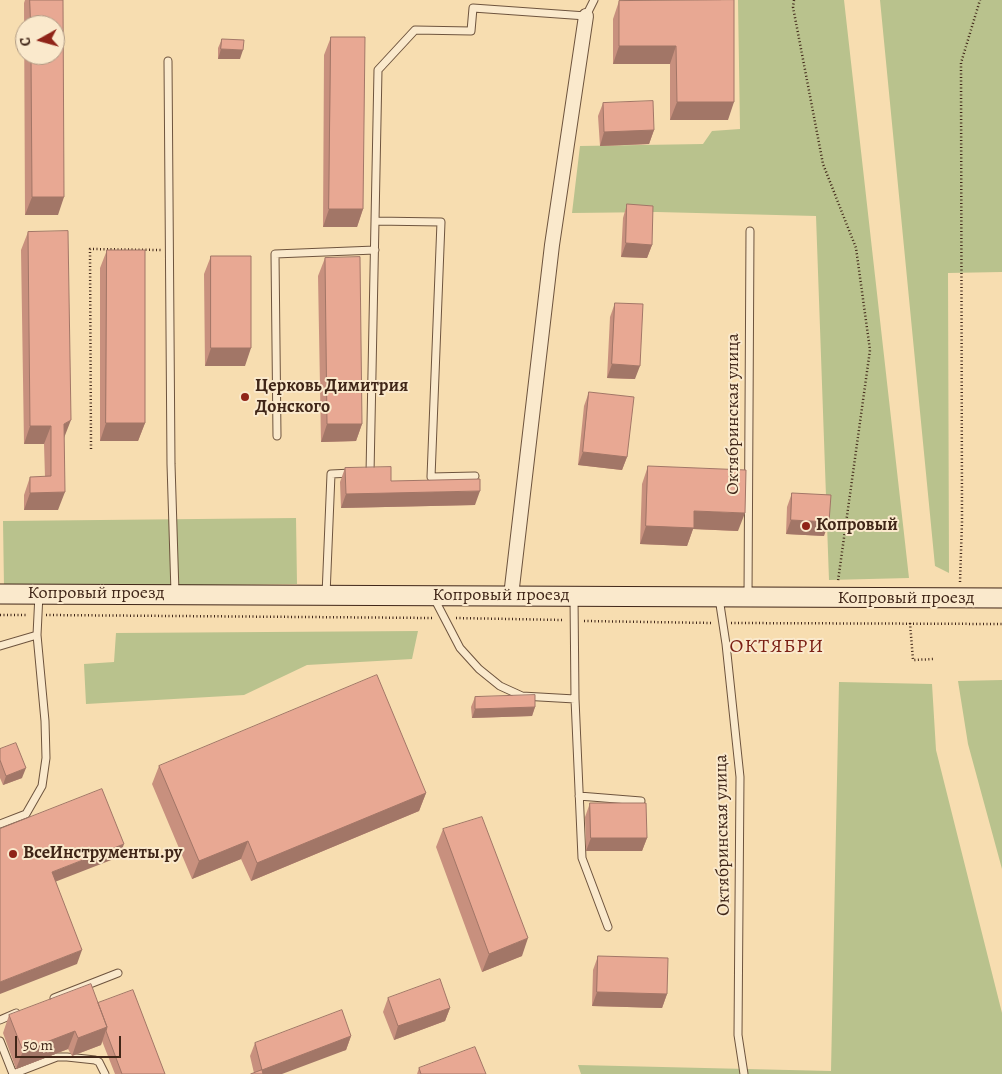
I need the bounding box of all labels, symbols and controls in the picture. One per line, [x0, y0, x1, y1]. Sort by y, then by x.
north arrow [15, 15, 65, 65]
text: С [16, 36, 36, 47]
street label: Октябринская улица [723, 333, 745, 495]
place label: Церковь Димитрия Донского [255, 376, 408, 418]
marker: Церковь Димитрия Донского [239, 391, 251, 403]
place label: Копровый [816, 515, 898, 537]
marker: Копровый [800, 520, 812, 532]
street label: Копровый проезд [27, 583, 165, 605]
street label: Копровый проезд [432, 585, 570, 607]
street label: Копровый проезд [837, 588, 975, 610]
district label: ОКТЯБРИ [729, 635, 825, 659]
street label: Октябринская улица [711, 754, 735, 916]
place label: ВсеИнструменты.ру [23, 843, 182, 865]
marker: ВсеИнструменты.ру [7, 848, 19, 860]
scale bar [18, 1026, 124, 1058]
text: 50 m [23, 1035, 53, 1055]

